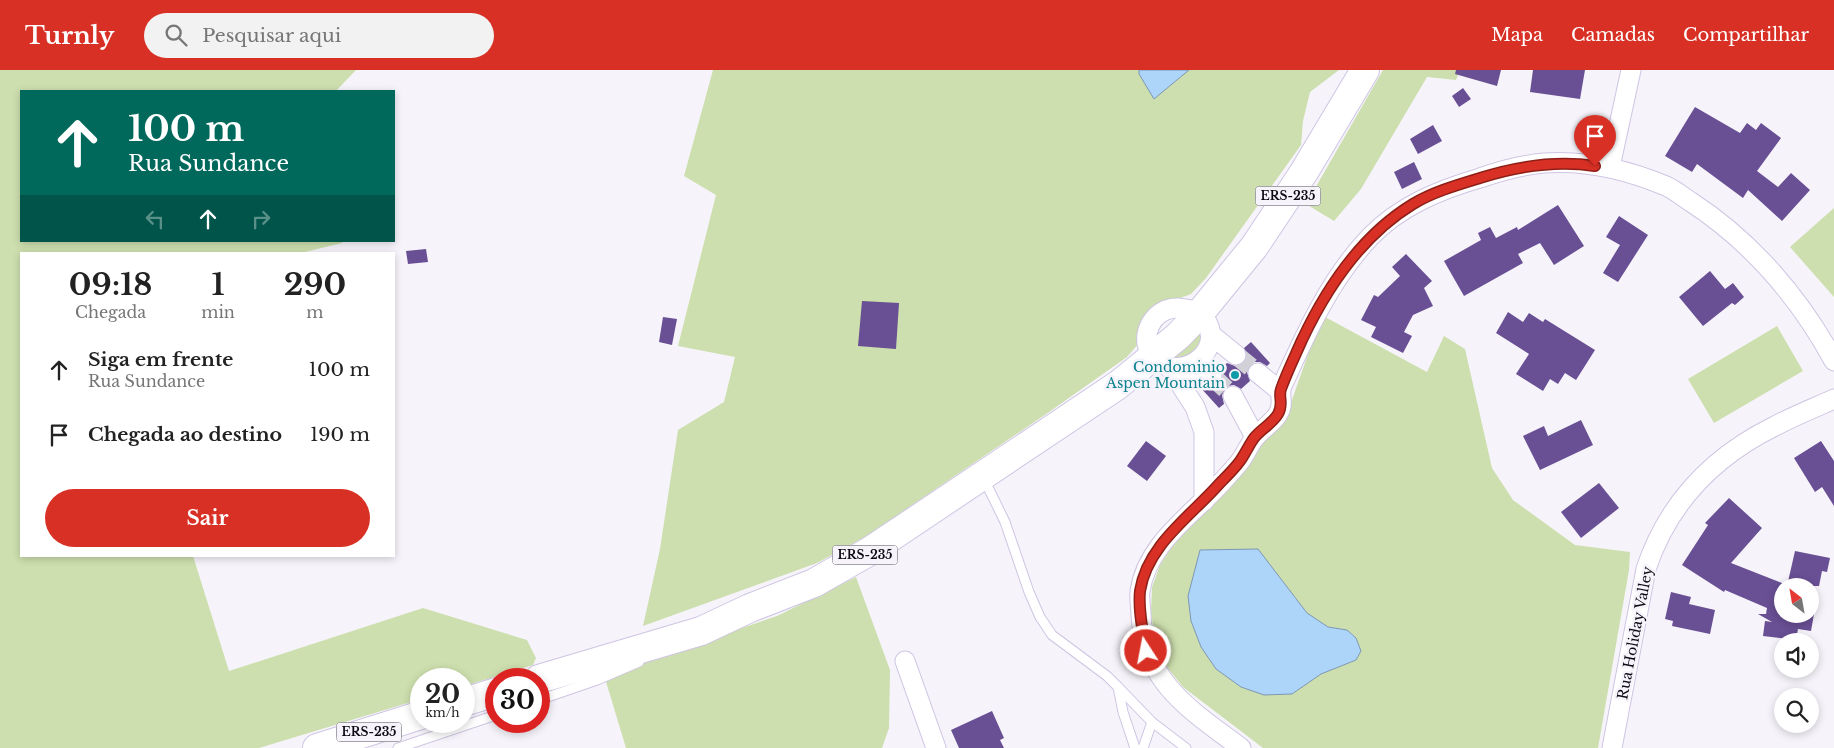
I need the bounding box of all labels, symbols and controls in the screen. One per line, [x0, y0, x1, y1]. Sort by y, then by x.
search box [144, 13, 494, 58]
text: Turnly [25, 21, 114, 50]
icon: search [162, 21, 190, 49]
text: Pesquisar aqui [202, 24, 341, 47]
text: Mapa [1491, 24, 1543, 46]
text: Camadas [1571, 24, 1655, 46]
text: Compartilhar [1683, 24, 1809, 46]
text: 100 m [128, 107, 244, 150]
icon: ahead [45, 110, 110, 175]
pin [1574, 115, 1616, 166]
icon: arrive [1581, 122, 1609, 150]
text: Rua Sundance [128, 150, 289, 177]
road number: ERS-235 [1256, 186, 1320, 206]
icon: left [141, 205, 169, 233]
icon: ahead [194, 205, 222, 233]
icon: right [247, 205, 275, 233]
text: 09:18 [69, 266, 152, 303]
text: 1 [212, 266, 225, 303]
text: 290 [284, 266, 346, 303]
text: Chegada [75, 302, 146, 322]
text: min [201, 302, 235, 322]
text: m [306, 302, 324, 322]
text: Siga em frente [88, 348, 233, 371]
icon: ahead [45, 356, 73, 384]
text: 100 m [309, 358, 370, 381]
place label: Condominio Aspen Mountain [1105, 358, 1225, 392]
marker: Condominio Aspen Mountain [1229, 369, 1241, 381]
text: Rua Sundance [88, 371, 205, 391]
icon: arrive [45, 421, 73, 449]
text: Chegada ao destino [88, 423, 282, 446]
text: 190 m [310, 423, 370, 446]
button: Sair [45, 489, 370, 547]
road number: ERS-235 [832, 546, 898, 564]
street label: Rua Holiday Valley [1613, 565, 1657, 701]
north arrow [1774, 578, 1819, 622]
map controls [1774, 578, 1819, 733]
position arrow [1119, 624, 1171, 676]
button: sound [1774, 633, 1819, 678]
speed limit sign: 30 [485, 668, 550, 733]
text: 20 [425, 679, 460, 710]
button: search [1774, 688, 1819, 733]
text: km/h [425, 705, 460, 720]
road number: ERS-235 [336, 722, 402, 742]

